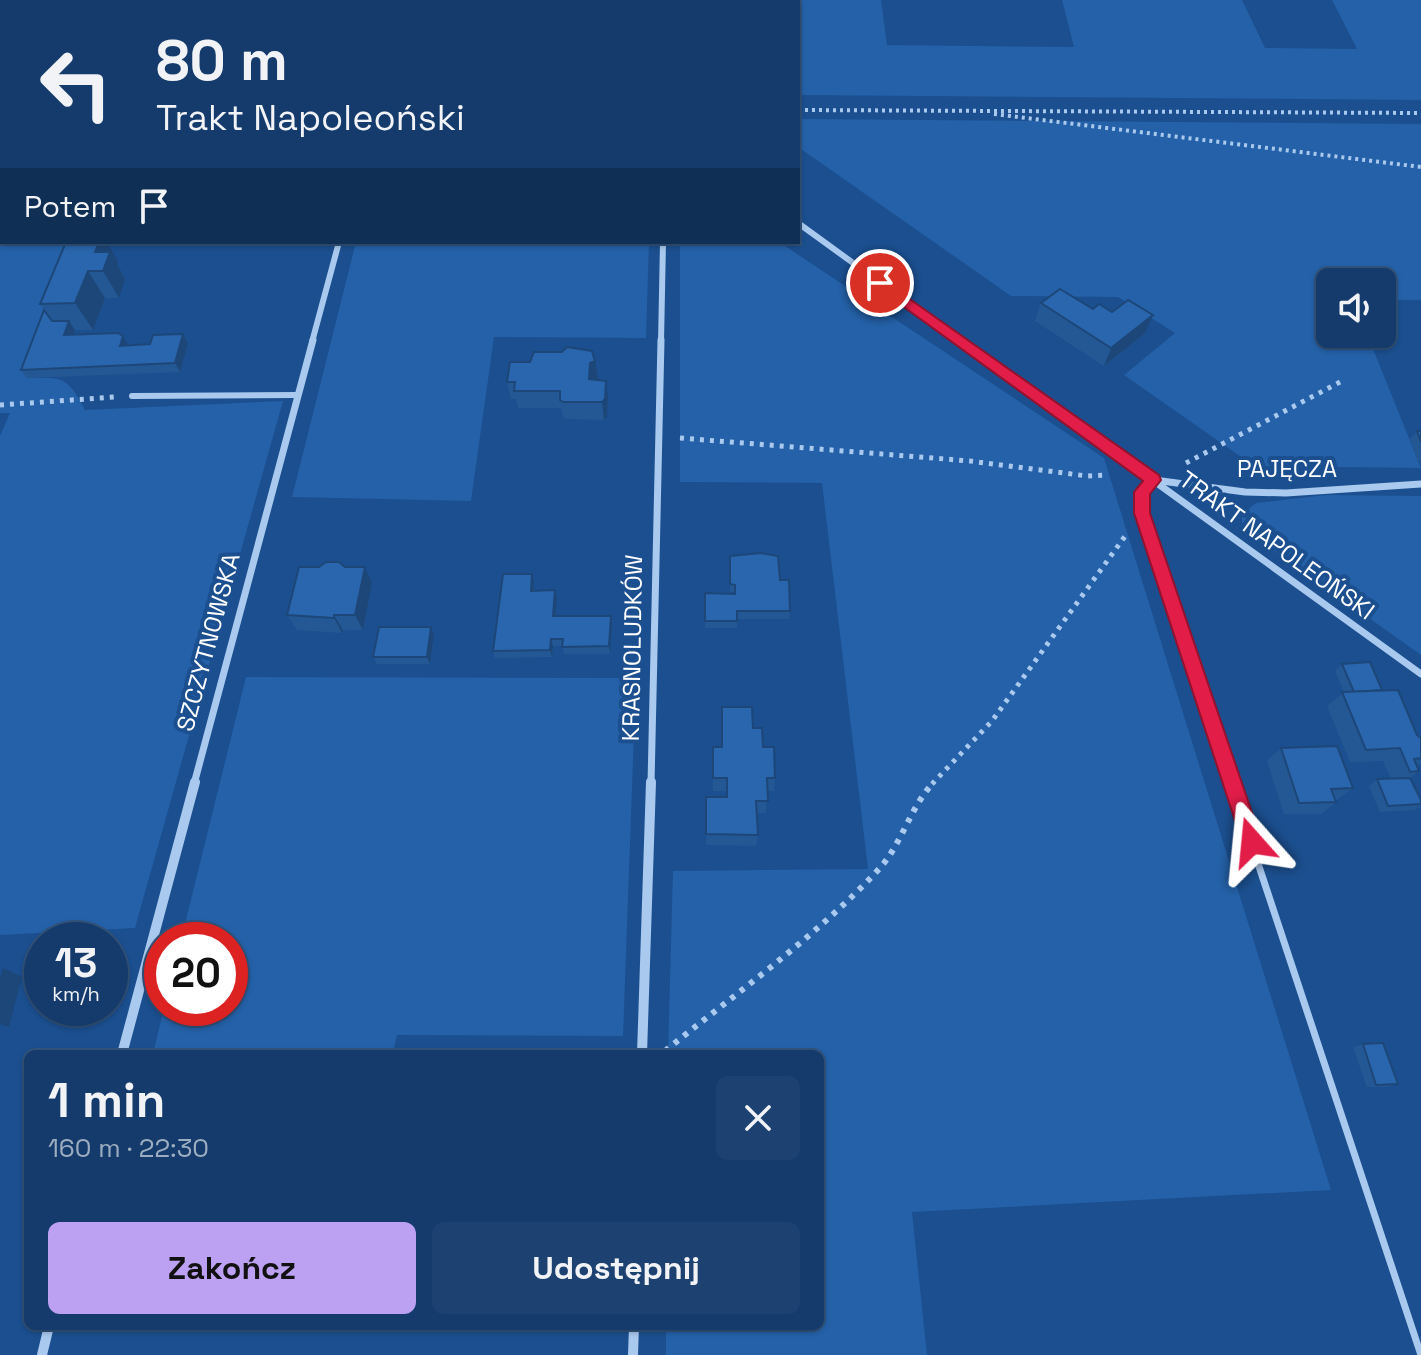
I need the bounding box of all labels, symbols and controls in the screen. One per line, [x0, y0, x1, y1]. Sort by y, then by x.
text: 80 m [156, 25, 288, 96]
icon: left [24, 32, 128, 136]
text: Trakt Napoleoński [156, 95, 465, 141]
icon: arrive [132, 184, 176, 228]
text: Potem [24, 187, 116, 226]
pin [846, 249, 914, 317]
icon: arrive [858, 261, 902, 305]
map controls [1316, 268, 1396, 348]
button: sound [1316, 268, 1396, 348]
street label: PAJĘCZA [1237, 453, 1337, 484]
street label: TRAKT NAPOLEOŃSKI [1173, 464, 1381, 626]
street label: SZCZYTNOWSKA [169, 549, 247, 735]
street label: KRASNOLUDKÓW [615, 554, 649, 742]
position arrow [1210, 800, 1294, 884]
speed limit sign: 20 [144, 922, 248, 1026]
text: 13 [55, 938, 97, 989]
text: km/h [52, 981, 100, 1007]
text: 1 min [48, 1070, 165, 1131]
button: close [716, 1076, 800, 1160]
text: 160 m · 22:30 [48, 1131, 209, 1165]
button: Zakończ [48, 1222, 416, 1314]
button: Udostępnij [432, 1222, 800, 1314]

